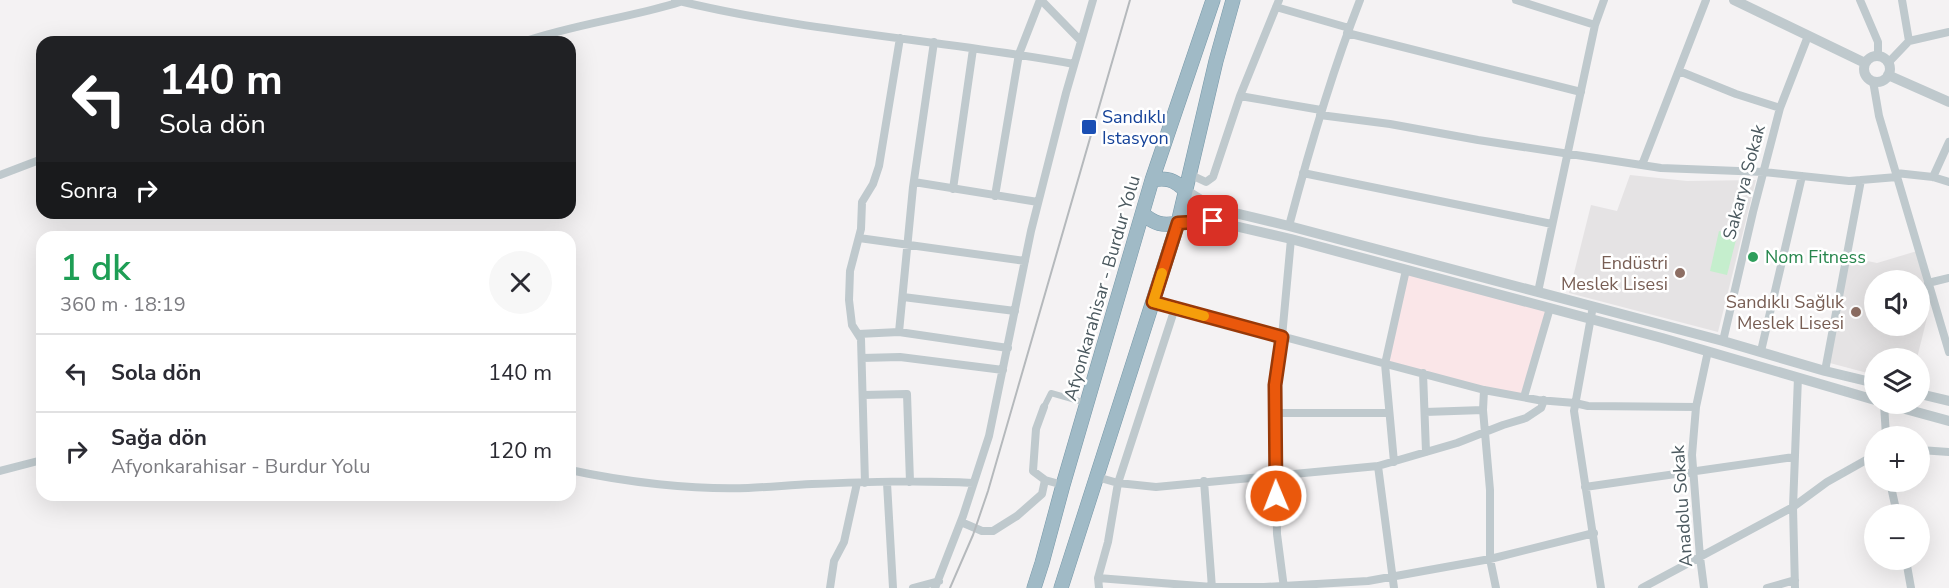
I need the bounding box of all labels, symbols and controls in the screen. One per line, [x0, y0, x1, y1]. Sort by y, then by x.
text: 140 m [159, 52, 283, 109]
icon: left [60, 60, 138, 138]
place label: Sandıklı Istasyon [1102, 105, 1169, 150]
text: Sola dön [159, 106, 266, 143]
marker: Sandıklı Istasyon [1080, 118, 1098, 136]
street label: Sakarya Sokak [1717, 121, 1771, 242]
street label: Afyonkarahisar - Burdur Yolu [1058, 172, 1146, 404]
icon: right [130, 174, 163, 207]
text: Sonra [60, 176, 118, 206]
pin [1187, 195, 1238, 246]
icon: arrive [1196, 204, 1229, 237]
text: 1 dk [60, 244, 131, 293]
place label: Nom Fitness [1765, 245, 1866, 269]
marker: Nom Fitness [1746, 250, 1760, 264]
button: close [489, 251, 552, 314]
place label: Endüstri Meslek Lisesi [1561, 251, 1668, 296]
marker: Endüstri Meslek Lisesi [1673, 266, 1687, 280]
map controls [1864, 270, 1930, 570]
button: sound [1864, 270, 1930, 336]
place label: Sandıklı Sağlık Meslek Lisesi [1726, 290, 1845, 335]
text: 360 m · 18:19 [60, 291, 186, 318]
marker: Sandıklı Sağlık Meslek Lisesi [1849, 305, 1863, 319]
button: layers [1864, 348, 1930, 414]
icon: left [60, 357, 93, 390]
text: Sola dön [111, 358, 201, 388]
text: 140 m [488, 358, 552, 388]
text: Sağa dön [111, 423, 207, 453]
button: + [1864, 426, 1930, 492]
icon: right [60, 435, 93, 468]
text: 120 m [488, 436, 552, 466]
street label: Anadolu Sokak [1666, 443, 1698, 568]
text: Afyonkarahisar - Burdur Yolu [111, 453, 370, 480]
position arrow [1244, 464, 1308, 528]
button: − [1864, 504, 1930, 570]

